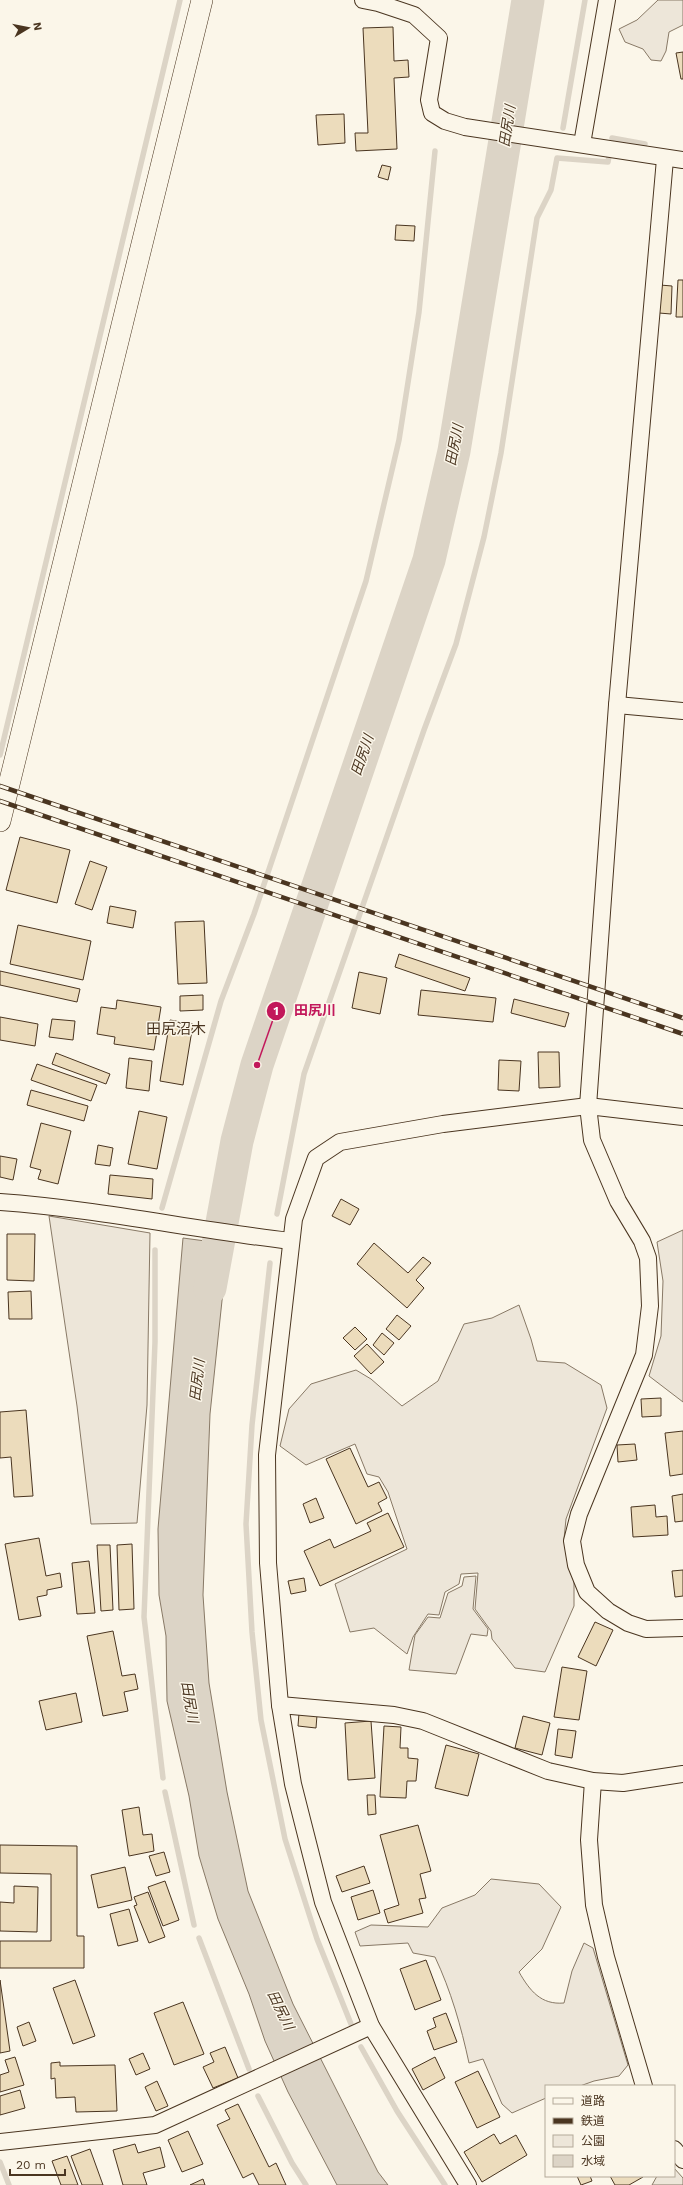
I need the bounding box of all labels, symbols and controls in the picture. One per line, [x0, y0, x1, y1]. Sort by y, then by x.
north arrow [8, 8, 48, 48]
text: N [30, 21, 44, 31]
water label: 田尻川 [496, 102, 518, 148]
water label: 田尻川 [442, 421, 466, 467]
water label: 田尻川 [348, 731, 377, 777]
callout: 田尻川 [266, 998, 344, 1024]
text: 田尻川 [294, 1002, 336, 1018]
text: 1 [273, 1004, 279, 1018]
district label: 田尻沼木 [146, 1020, 206, 1038]
water label: 田尻川 [187, 1356, 208, 1402]
water label: 田尻川 [178, 1680, 202, 1726]
water label: 田尻川 [265, 1988, 298, 2034]
legend [545, 2085, 675, 2177]
text: 道路 [581, 2094, 605, 2108]
text: 鉄道 [581, 2114, 605, 2128]
text: 公園 [581, 2134, 605, 2148]
scale bar [10, 2151, 65, 2177]
text: 水域 [581, 2154, 605, 2168]
text: 20 m [16, 2158, 46, 2172]

